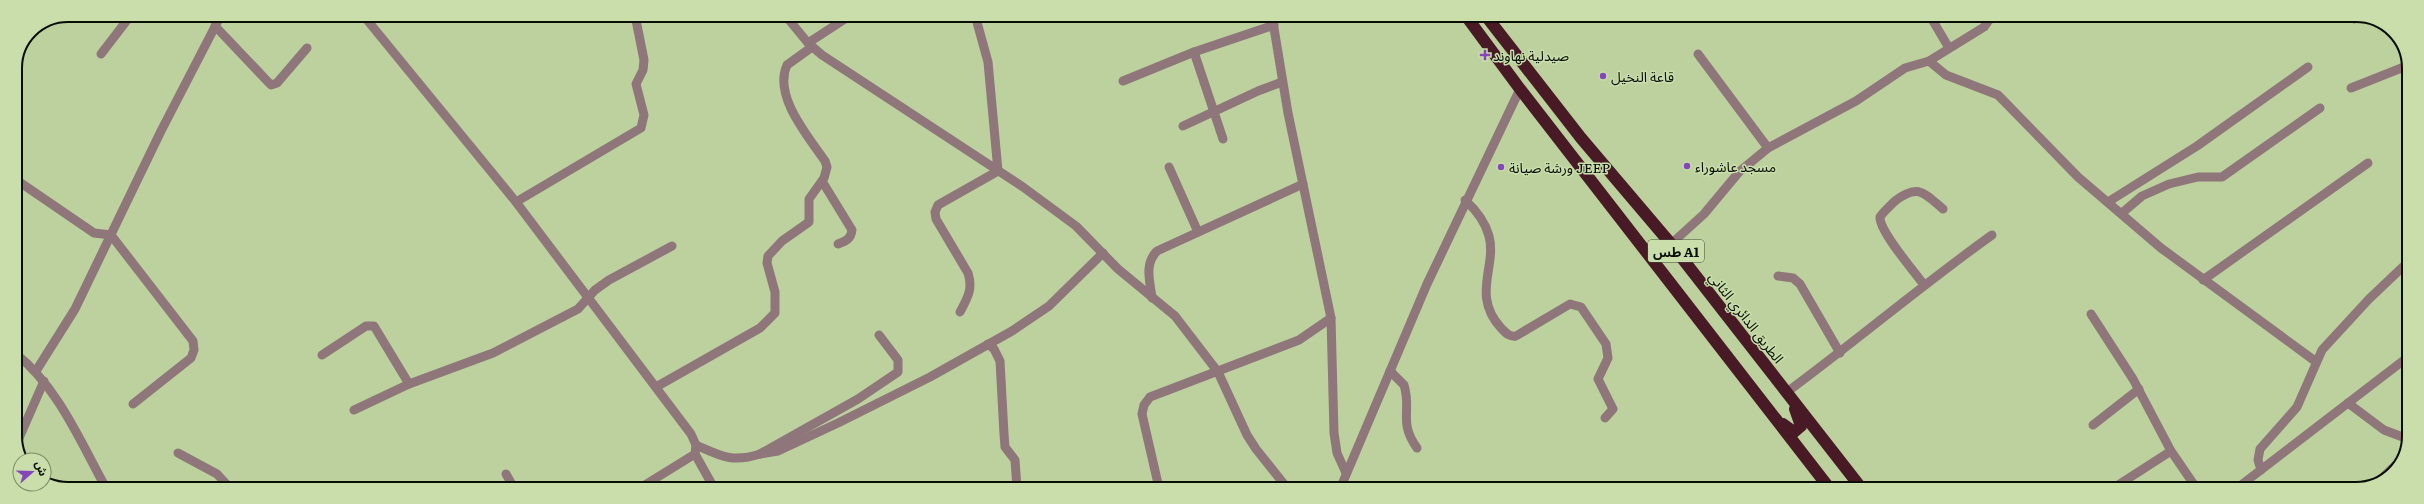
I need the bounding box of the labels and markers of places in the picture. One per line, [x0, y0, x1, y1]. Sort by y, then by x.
place label: صيدلية نهاوند [1493, 45, 1570, 65]
marker: صيدلية نهاوند [1480, 50, 1490, 60]
place label: قاعة النخيل [1611, 66, 1674, 86]
marker: قاعة النخيل [1598, 71, 1608, 81]
place label: مسجد عاشوراء [1695, 156, 1776, 176]
place label: ورشة صيانة JEEP [1509, 157, 1611, 177]
marker: مسجد عاشوراء [1682, 161, 1692, 171]
marker: ورشة صيانة JEEP [1496, 162, 1506, 172]

